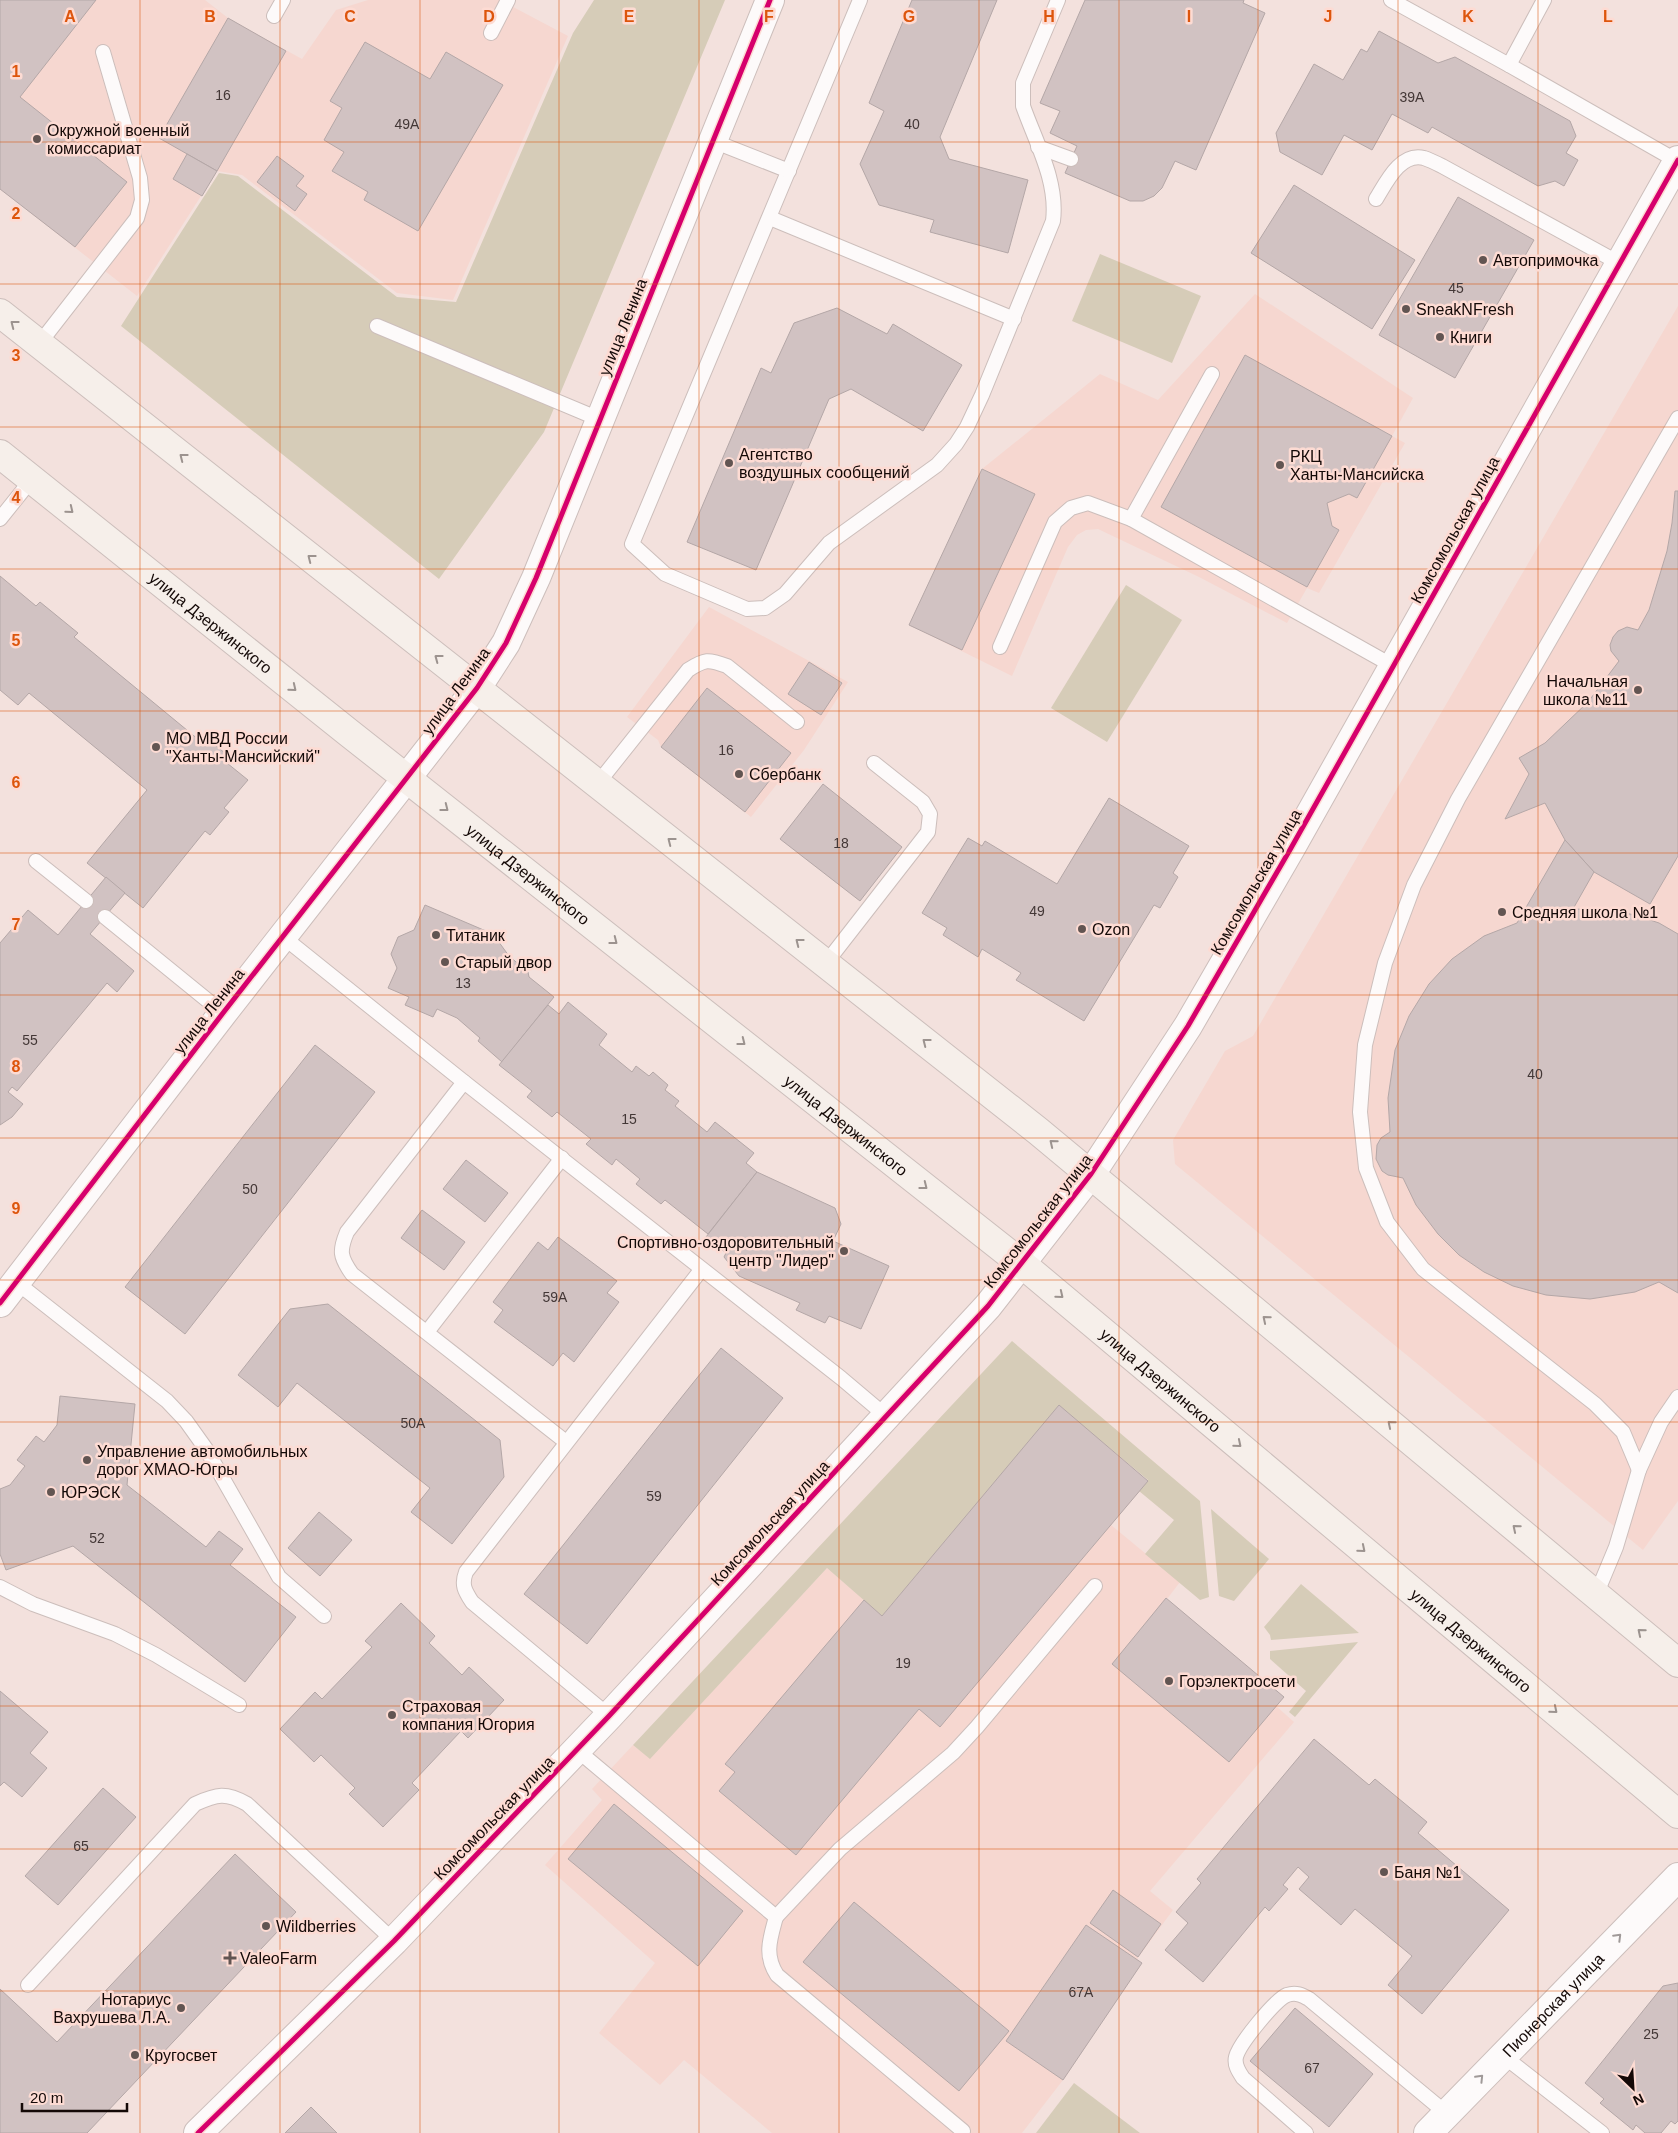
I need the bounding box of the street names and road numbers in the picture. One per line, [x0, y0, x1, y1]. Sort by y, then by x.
street label: улица Ленина [596, 276, 650, 378]
street label: Комсомольская улица [1408, 454, 1502, 606]
street label: улица Дзержинского [146, 569, 276, 677]
street label: улица Ленина [419, 644, 493, 738]
street label: Комсомольская улица [1207, 806, 1305, 958]
street label: улица Дзержинского [463, 821, 593, 928]
street label: улица Ленина [170, 965, 248, 1057]
street label: улица Дзержинского [781, 1072, 911, 1179]
street label: Комсомольская улица [981, 1151, 1096, 1291]
street label: улица Дзержинского [1097, 1325, 1224, 1436]
street label: Комсомольская улица [708, 1457, 833, 1589]
street label: улица Дзержинского [1407, 1585, 1535, 1696]
street label: Комсомольская улица [431, 1753, 557, 1883]
street label: Пионерская улица [1499, 1950, 1607, 2060]

